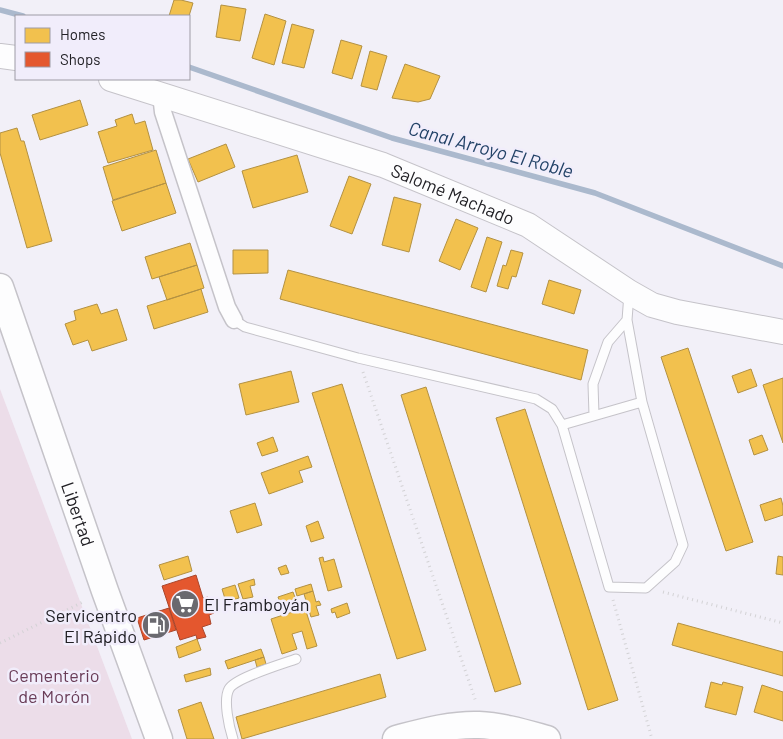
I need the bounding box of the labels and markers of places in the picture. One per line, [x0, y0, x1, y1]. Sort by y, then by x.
supermarket icon: El Framboyán [170, 589, 200, 619]
place label: El Framboyán [204, 593, 309, 615]
place label: Servicentro El Rápido [45, 604, 137, 647]
fuel station icon: Servicentro El Rápido [141, 610, 171, 640]

